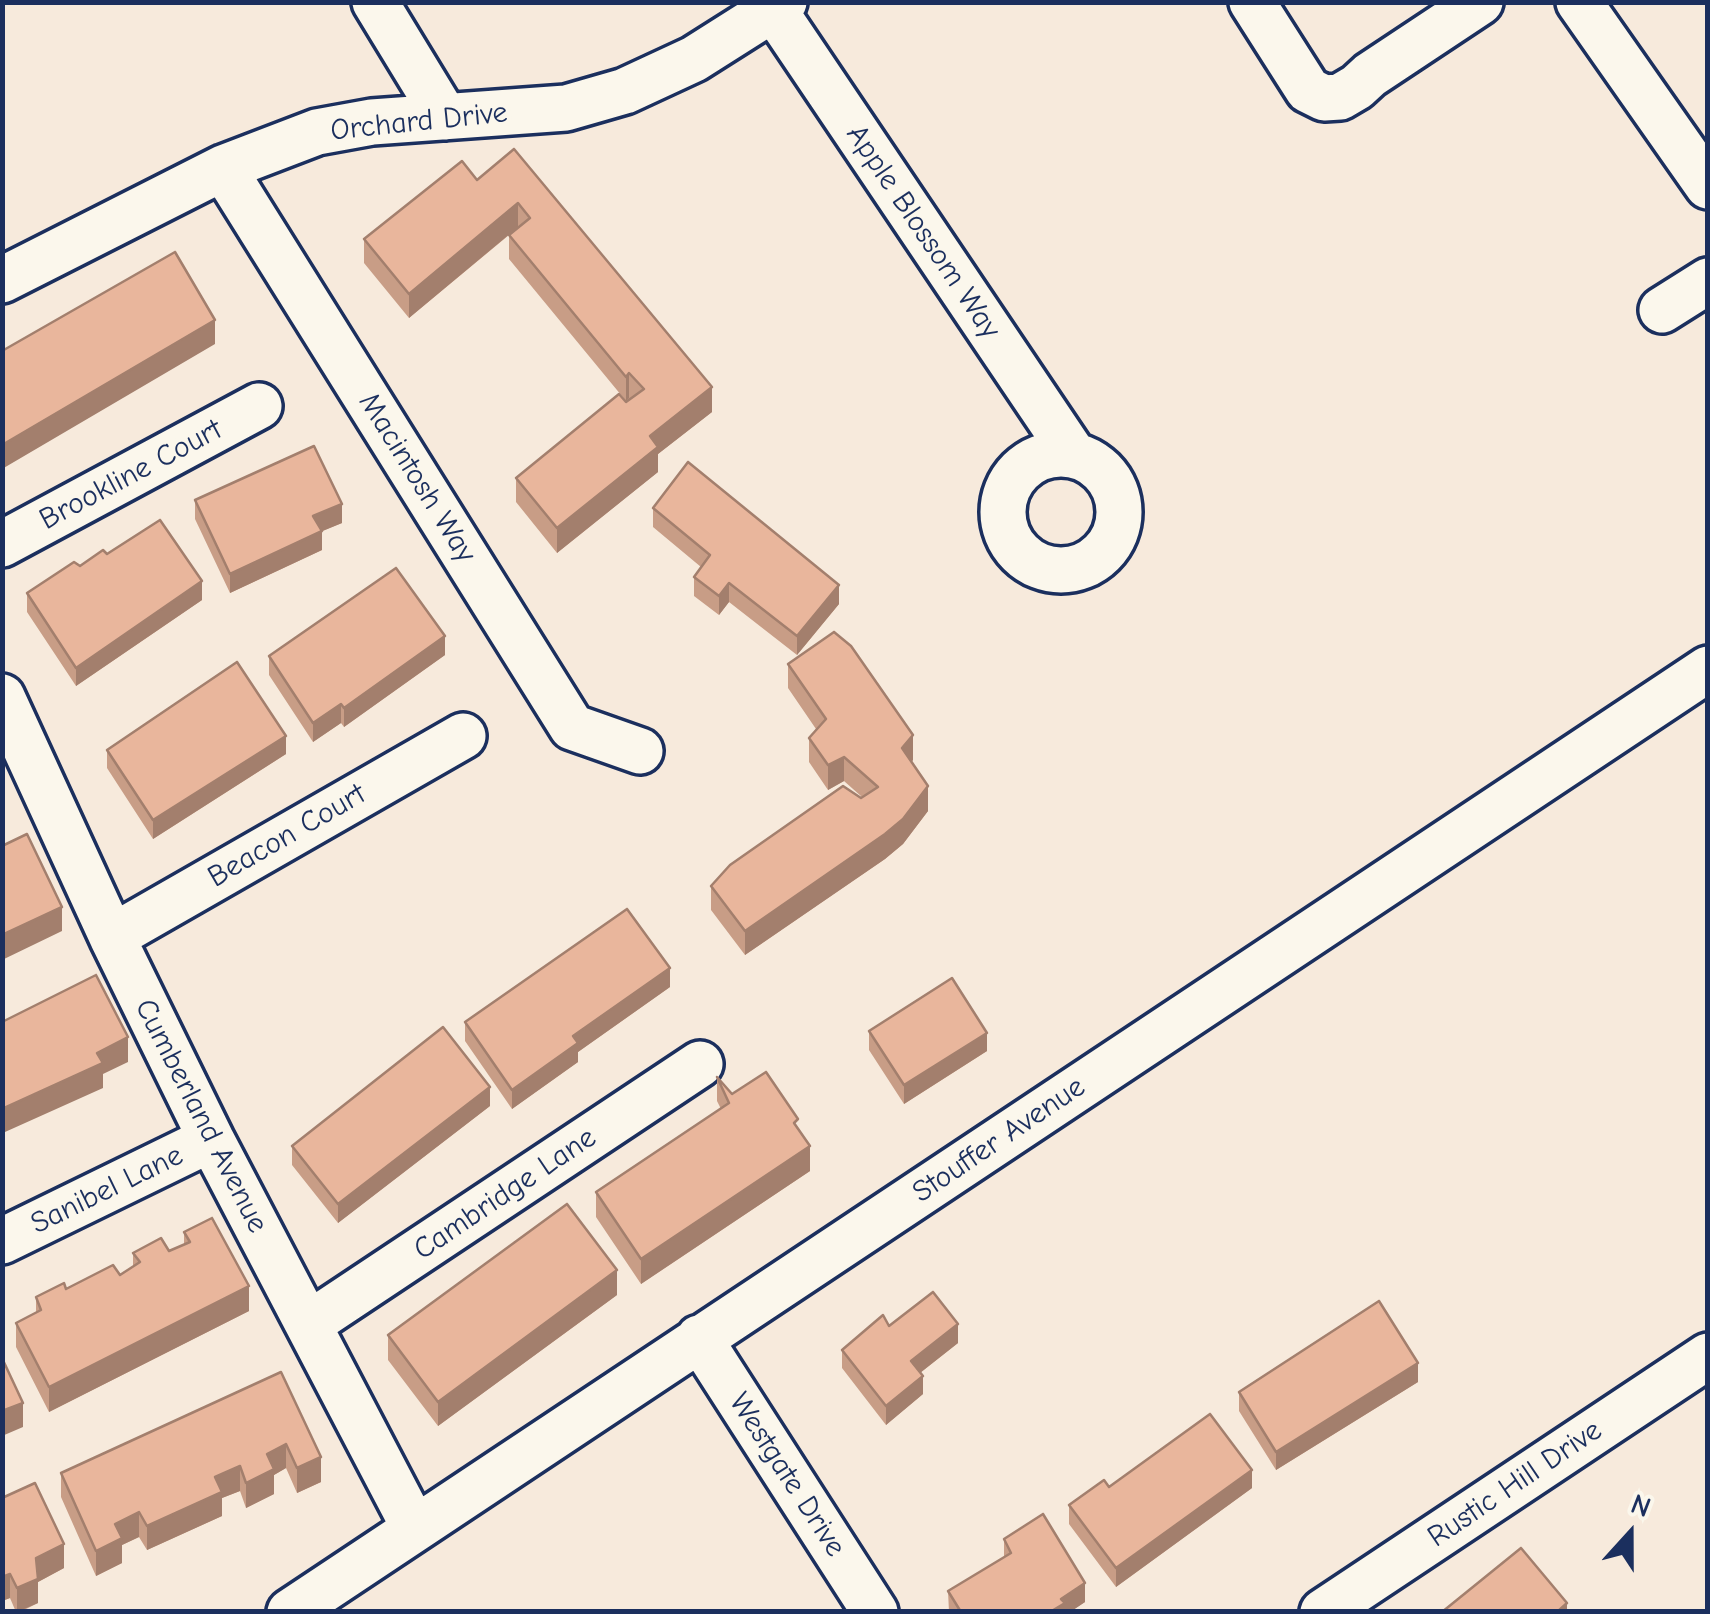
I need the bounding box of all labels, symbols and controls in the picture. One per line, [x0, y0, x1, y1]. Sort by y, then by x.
street label: Orchard Drive [329, 95, 509, 149]
street label: Apple Blossom Way [838, 118, 1008, 346]
street label: Macintosh Way [351, 387, 483, 569]
street label: Brookline Court [34, 412, 228, 538]
street label: Beacon Court [202, 776, 372, 896]
street label: Cumberland Avenue [127, 993, 275, 1239]
street label: Stouffer Avenue [906, 1069, 1092, 1211]
street label: Cambridge Lane [407, 1120, 603, 1268]
street label: Sanibel Lane [25, 1138, 189, 1242]
street label: Westgate Drive [721, 1386, 853, 1564]
street label: Rustic Hill Drive [1421, 1413, 1609, 1555]
north arrow [1580, 1484, 1680, 1584]
text: N [1626, 1488, 1655, 1524]

